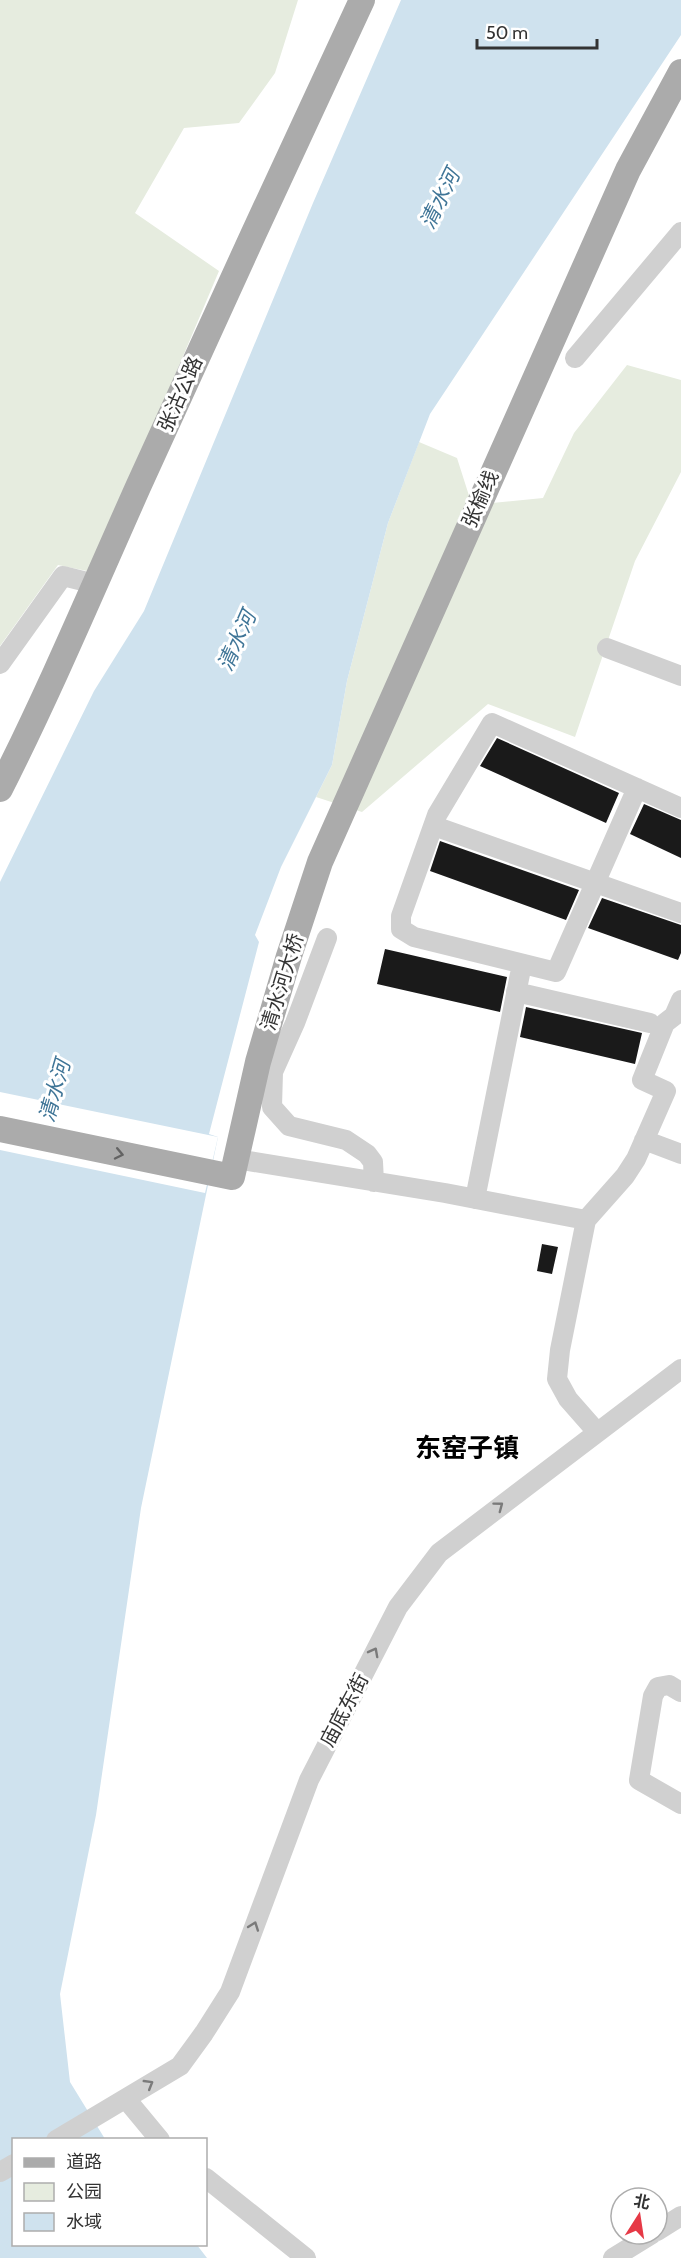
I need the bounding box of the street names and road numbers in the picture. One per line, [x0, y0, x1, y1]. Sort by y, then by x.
street label: 张沽公路 [153, 353, 207, 435]
street label: 张榆线 [457, 467, 503, 531]
street label: 清水河大桥 [256, 931, 308, 1033]
street label: 庙底东街 [315, 1669, 373, 1751]

